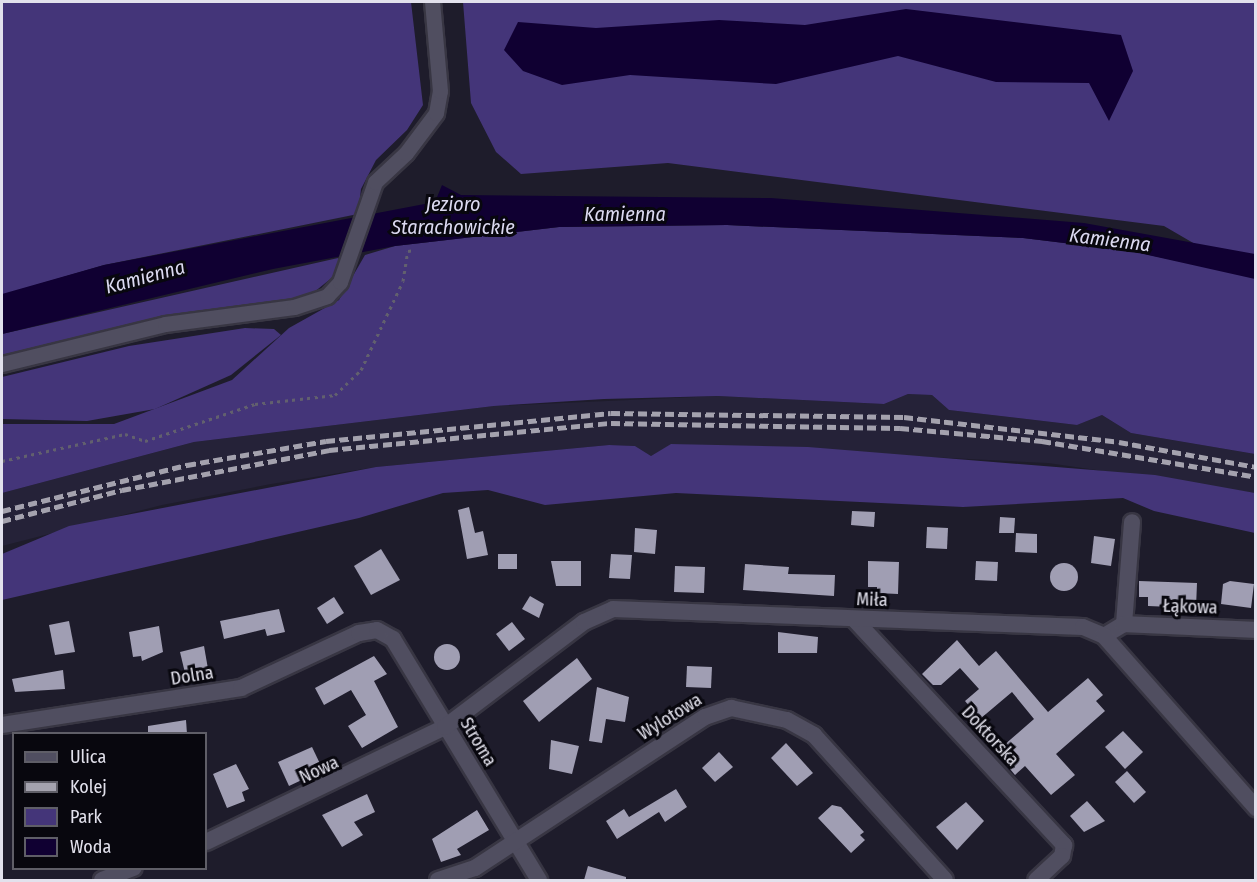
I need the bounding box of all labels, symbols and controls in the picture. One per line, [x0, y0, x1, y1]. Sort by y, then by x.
water label: Jezioro Starachowickie [391, 193, 515, 240]
water label: Kamienna [584, 202, 666, 226]
water label: Kamienna [1068, 223, 1152, 257]
water label: Kamienna [102, 255, 188, 299]
street label: Miła [856, 589, 888, 611]
street label: Łąkowa [1162, 595, 1218, 619]
street label: Dolna [169, 662, 215, 690]
street label: Wylotowa [634, 689, 706, 745]
street label: Doktorska [957, 702, 1023, 770]
street label: Stroma [455, 714, 501, 770]
legend [12, 732, 207, 870]
text: Ulica [70, 746, 106, 768]
street label: Nowa [296, 752, 342, 788]
text: Kolej [70, 776, 107, 798]
text: Park [70, 806, 102, 828]
text: Woda [70, 836, 111, 858]

